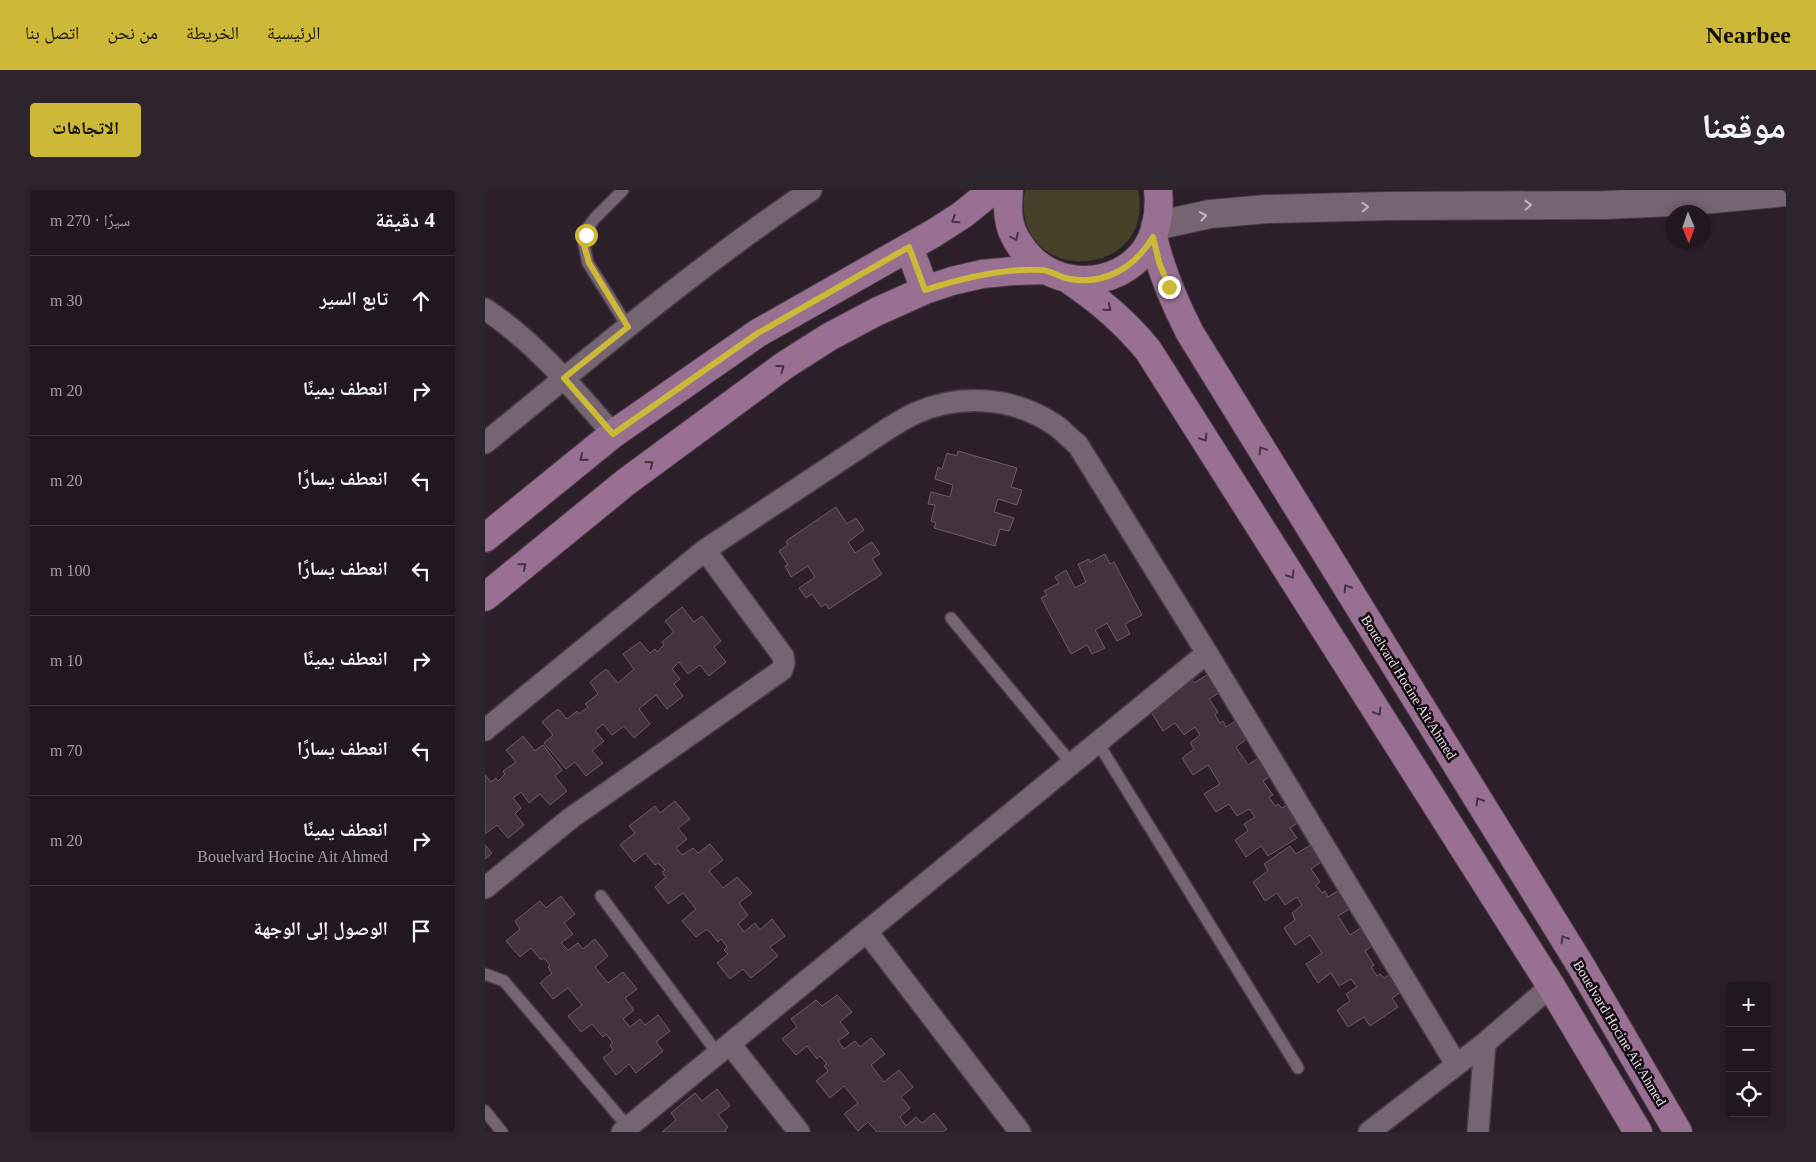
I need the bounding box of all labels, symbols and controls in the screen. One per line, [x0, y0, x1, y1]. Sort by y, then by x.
text: Nearbee [1706, 22, 1791, 48]
text: اتصل بنا [25, 23, 79, 43]
text: من نحن [107, 23, 158, 43]
text: الخريطة [186, 23, 239, 43]
text: الرئيسية [267, 23, 320, 43]
button: الاتجاهات [30, 103, 141, 157]
text: موقعنا [1701, 107, 1786, 146]
one-way arrow [1524, 200, 1532, 210]
one-way arrow [1361, 201, 1369, 212]
north arrow [1666, 205, 1711, 250]
text: 4 دقيقة [375, 208, 435, 232]
one-way arrow [1199, 211, 1207, 221]
text: سيرًا · 270 m [50, 212, 130, 229]
one-way arrow [951, 213, 960, 223]
route start [575, 224, 598, 247]
one-way arrow [1009, 232, 1020, 241]
route end [1158, 276, 1181, 299]
icon: ahead [407, 287, 435, 315]
text: تابع السير [320, 288, 388, 309]
text: 30 m [50, 292, 82, 309]
one-way arrow [1102, 302, 1111, 310]
one-way arrow [775, 365, 785, 374]
icon: right [407, 377, 435, 405]
text: انعطف يمينًا [303, 378, 388, 399]
text: 20 m [50, 382, 82, 399]
one-way arrow [1197, 432, 1207, 441]
one-way arrow [1259, 447, 1269, 456]
one-way arrow [580, 453, 589, 461]
one-way arrow [644, 462, 653, 470]
icon: left [407, 467, 435, 495]
text: انعطف يسارًا [297, 468, 388, 489]
text: 20 m [50, 472, 82, 489]
icon: left [407, 557, 435, 585]
text: انعطف يسارًا [297, 558, 388, 579]
text: 100 m [50, 562, 90, 579]
one-way arrow [517, 563, 526, 572]
one-way arrow [1285, 569, 1294, 579]
one-way arrow [1344, 585, 1354, 594]
street label: Bouelvard Hocine Ait Ahmed [1358, 613, 1459, 762]
icon: right [407, 647, 435, 675]
text: انعطف يمينًا [303, 648, 388, 669]
text: 10 m [50, 652, 82, 669]
one-way arrow [1372, 707, 1381, 716]
icon: left [407, 737, 435, 765]
text: انعطف يسارًا [297, 738, 388, 759]
text: 70 m [50, 742, 82, 759]
one-way arrow [1475, 798, 1485, 807]
text: انعطف يمينًا [303, 819, 388, 840]
icon: right [407, 827, 435, 855]
text: 20 m [50, 832, 82, 849]
text: Bouelvard Hocine Ait Ahmed [197, 848, 388, 865]
icon: arrive [407, 917, 435, 945]
text: الوصول إلى الوجهة [254, 918, 388, 939]
one-way arrow [1561, 936, 1571, 945]
street label: Bouelvard Hocine Ait Ahmed [1570, 958, 1669, 1109]
map controls [1726, 982, 1771, 1117]
button: + [1726, 982, 1771, 1027]
button: − [1726, 1027, 1771, 1072]
button: locate [1726, 1072, 1771, 1117]

